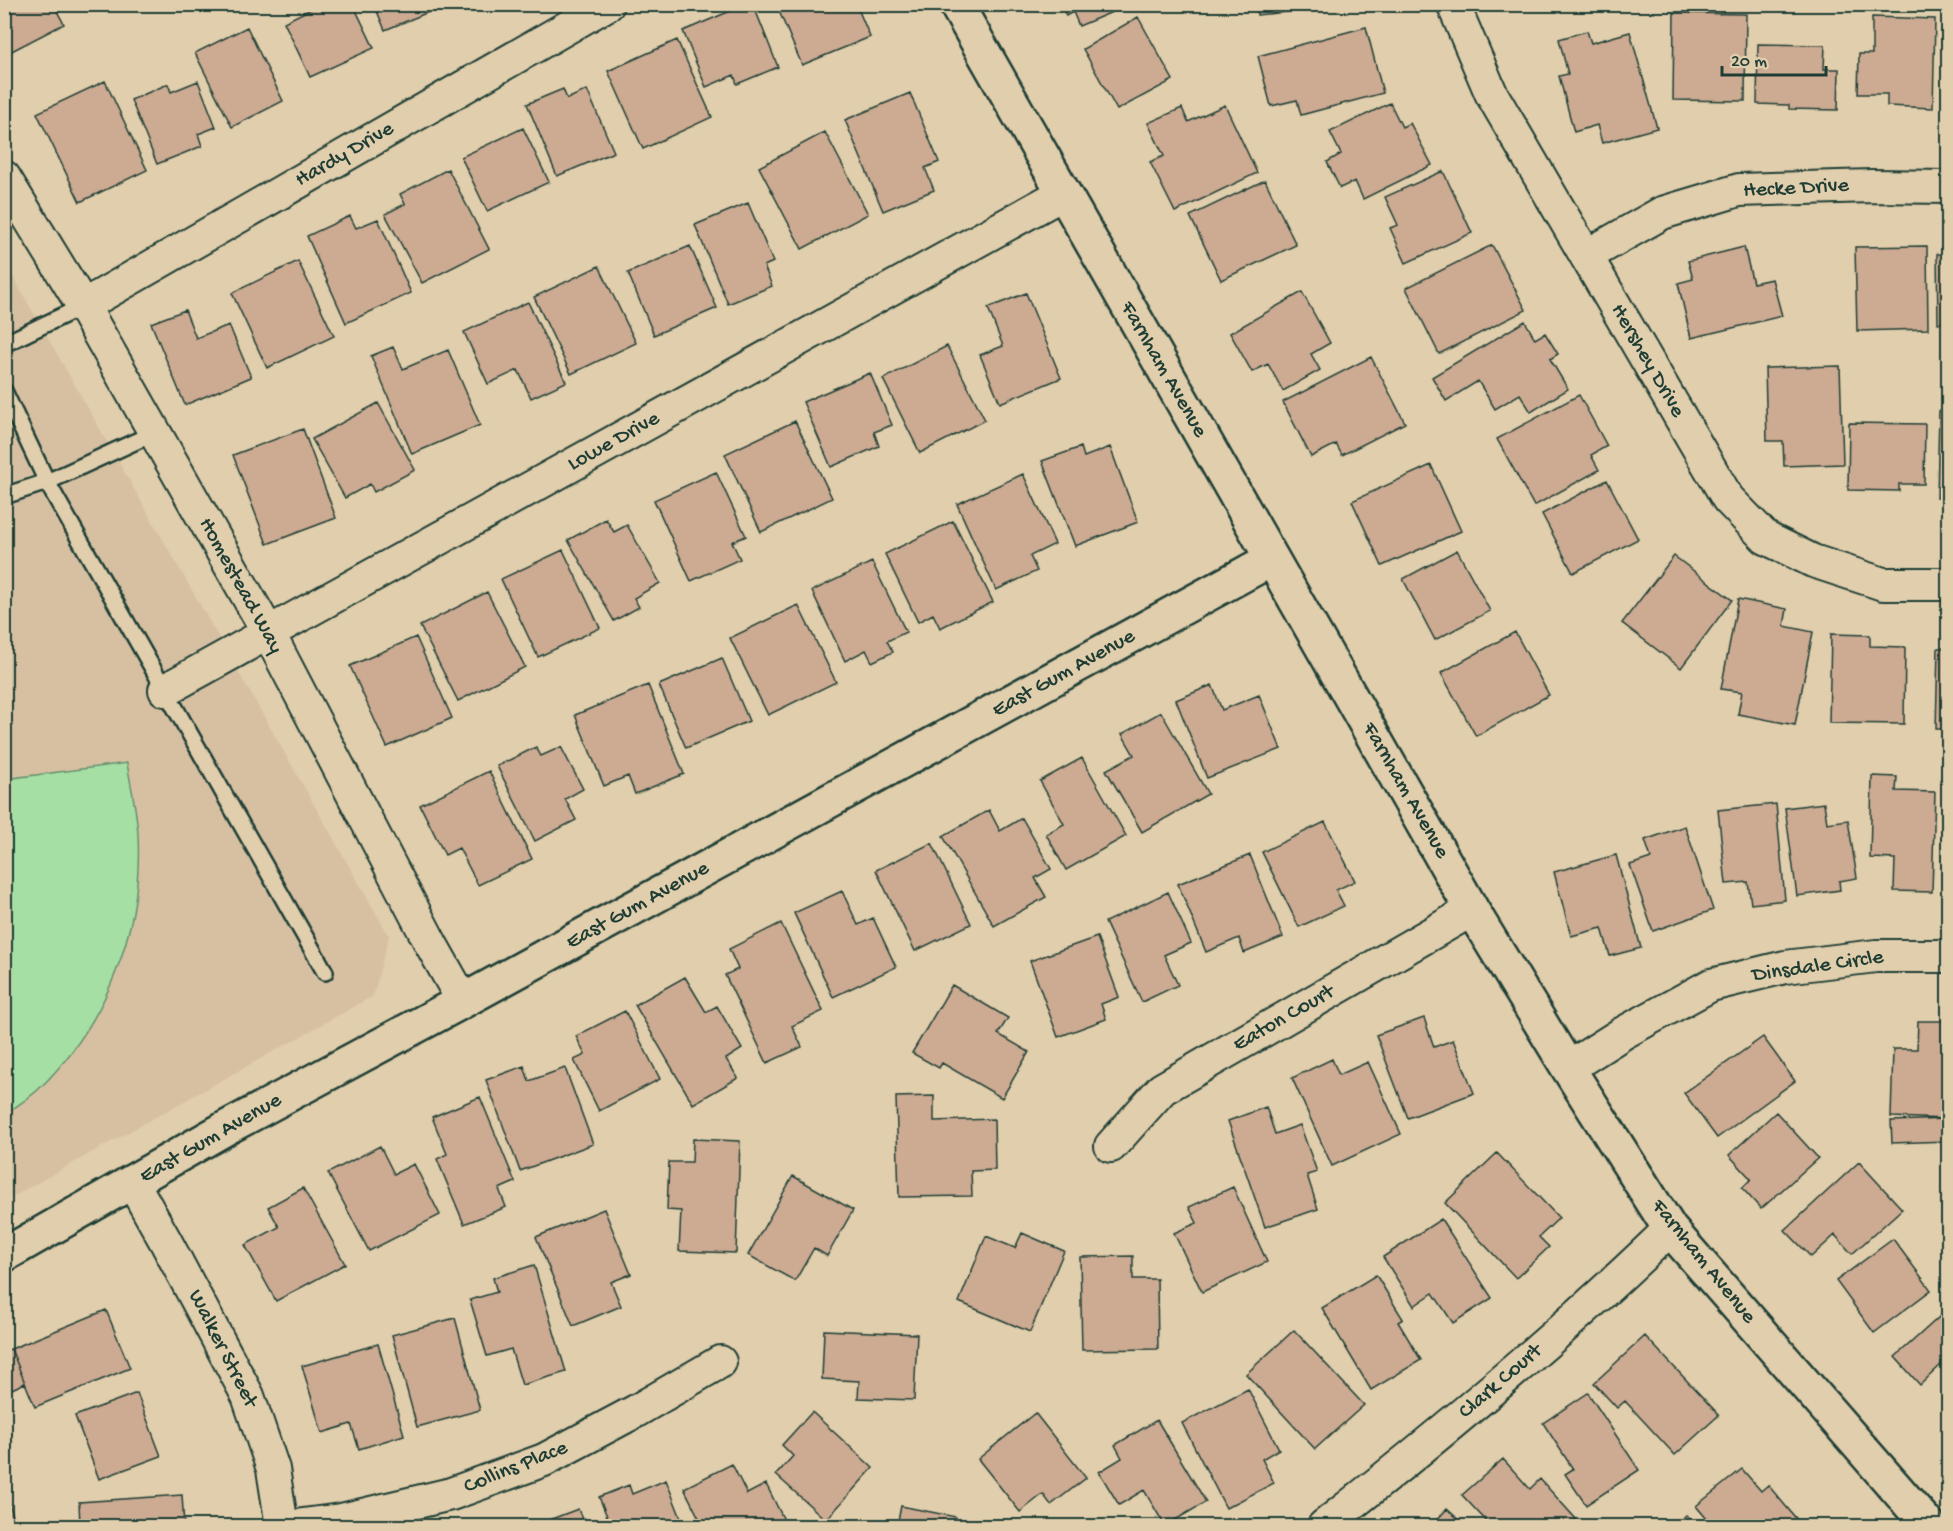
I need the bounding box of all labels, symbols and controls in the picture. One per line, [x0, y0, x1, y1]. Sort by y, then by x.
scale bar [1722, 39, 1826, 77]
text: 20 m [1731, 52, 1767, 73]
street label: Hardy Drive [291, 116, 399, 194]
street label: Hecke Drive [1743, 173, 1850, 205]
street label: Farnham Avenue [1113, 296, 1213, 443]
street label: Hershey Drive [1604, 300, 1690, 423]
street label: Lowe Drive [564, 406, 665, 478]
street label: Homestead Way [192, 513, 288, 659]
street label: East Gum Avenue [988, 624, 1141, 724]
street label: Farnham Avenue [1355, 717, 1455, 864]
street label: East Gum Avenue [562, 856, 715, 956]
street label: Dinsdale Circle [1749, 945, 1886, 989]
street label: Eaton Court [1229, 979, 1341, 1058]
street label: East Gum Avenue [135, 1088, 287, 1190]
street label: Farnham Avenue [1644, 1194, 1762, 1330]
street label: Walker Street [181, 1286, 264, 1414]
street label: Clark Court [1454, 1337, 1550, 1425]
street label: Collins Place [460, 1435, 572, 1501]

